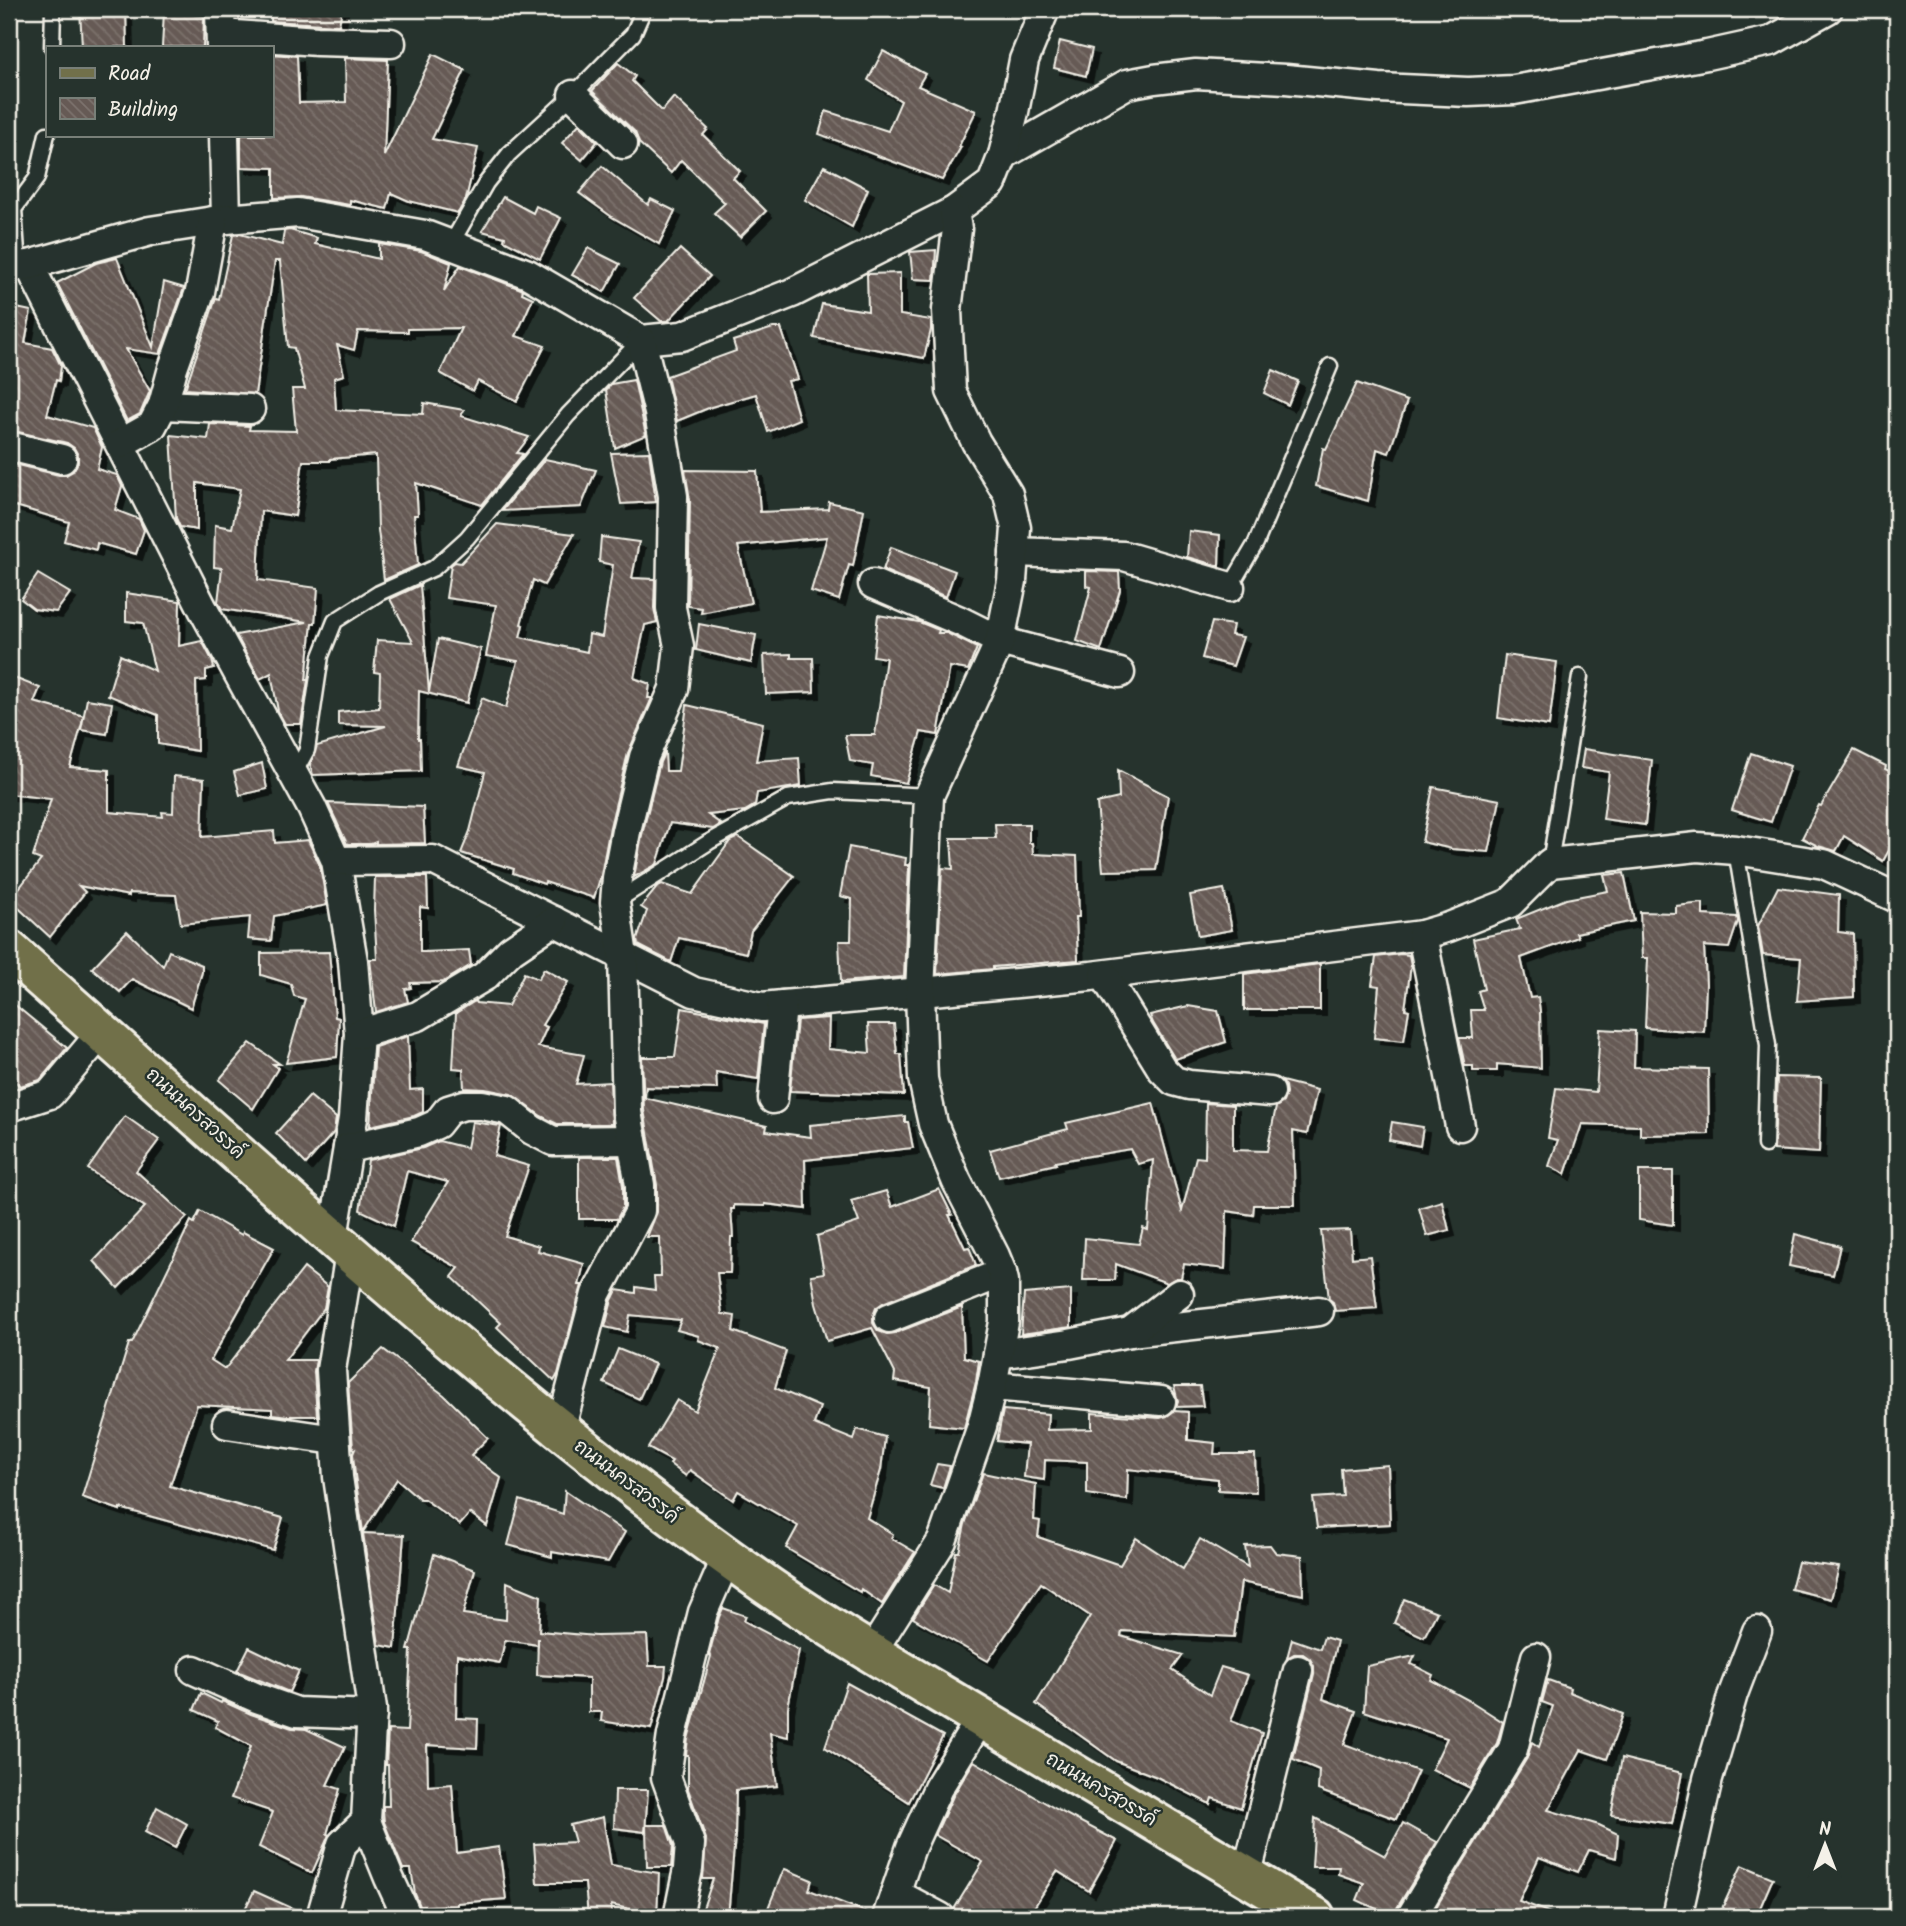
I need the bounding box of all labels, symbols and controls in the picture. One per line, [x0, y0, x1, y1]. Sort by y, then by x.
legend [46, 46, 273, 136]
text: Road [108, 58, 151, 91]
text: Building [108, 94, 178, 127]
street label: ถนนนครสวรรค์ [138, 1061, 252, 1167]
street label: ถนนนครสวรรค์ [567, 1432, 685, 1532]
street label: ถนนนครสวรรค์ [1040, 1745, 1163, 1835]
north arrow [1790, 1811, 1860, 1881]
text: N [1819, 1815, 1831, 1845]

